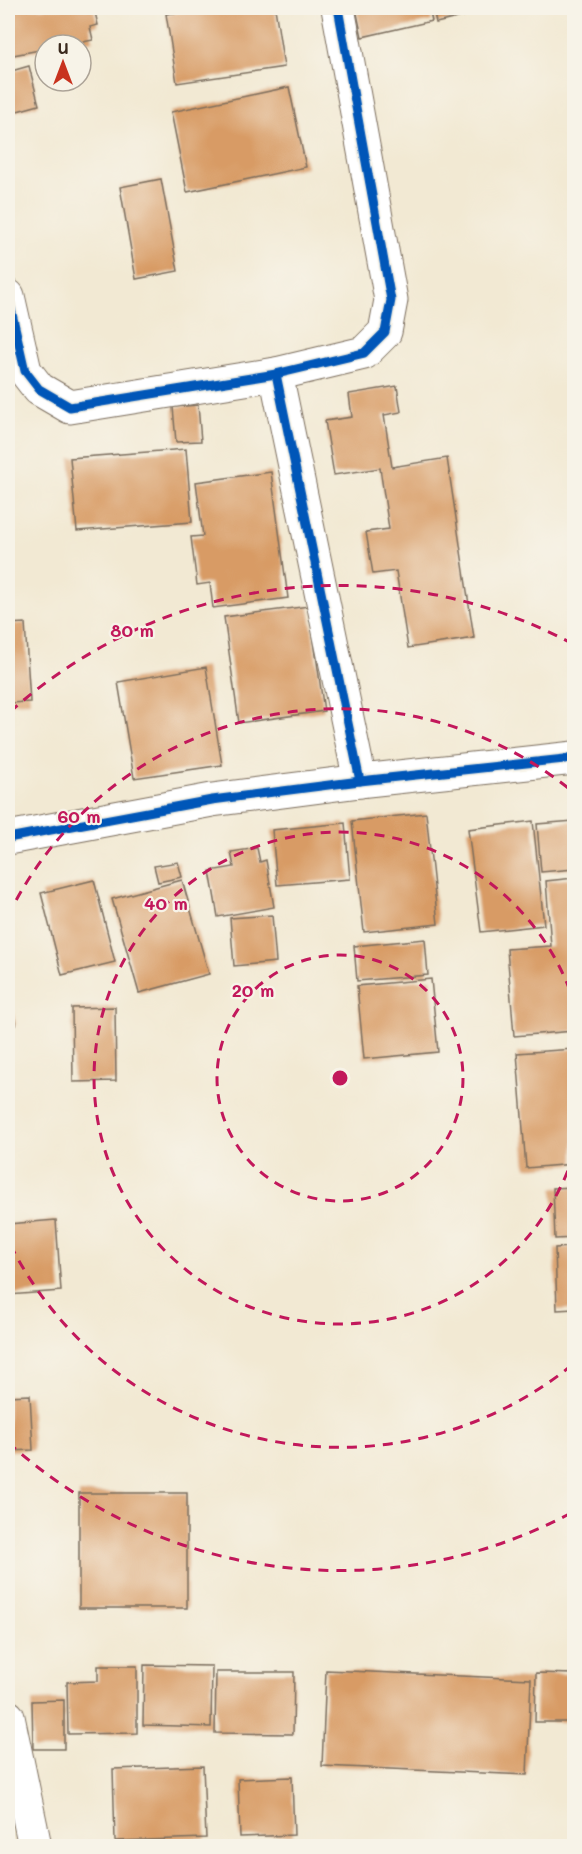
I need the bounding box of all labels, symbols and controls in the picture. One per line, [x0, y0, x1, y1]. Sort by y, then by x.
north arrow [33, 33, 93, 93]
text: U [57, 37, 69, 58]
text: 80 m [110, 618, 154, 642]
text: 60 m [57, 804, 101, 828]
text: 40 m [144, 891, 188, 915]
text: 20 m [232, 978, 274, 1002]
centre of rings [330, 1068, 350, 1088]

